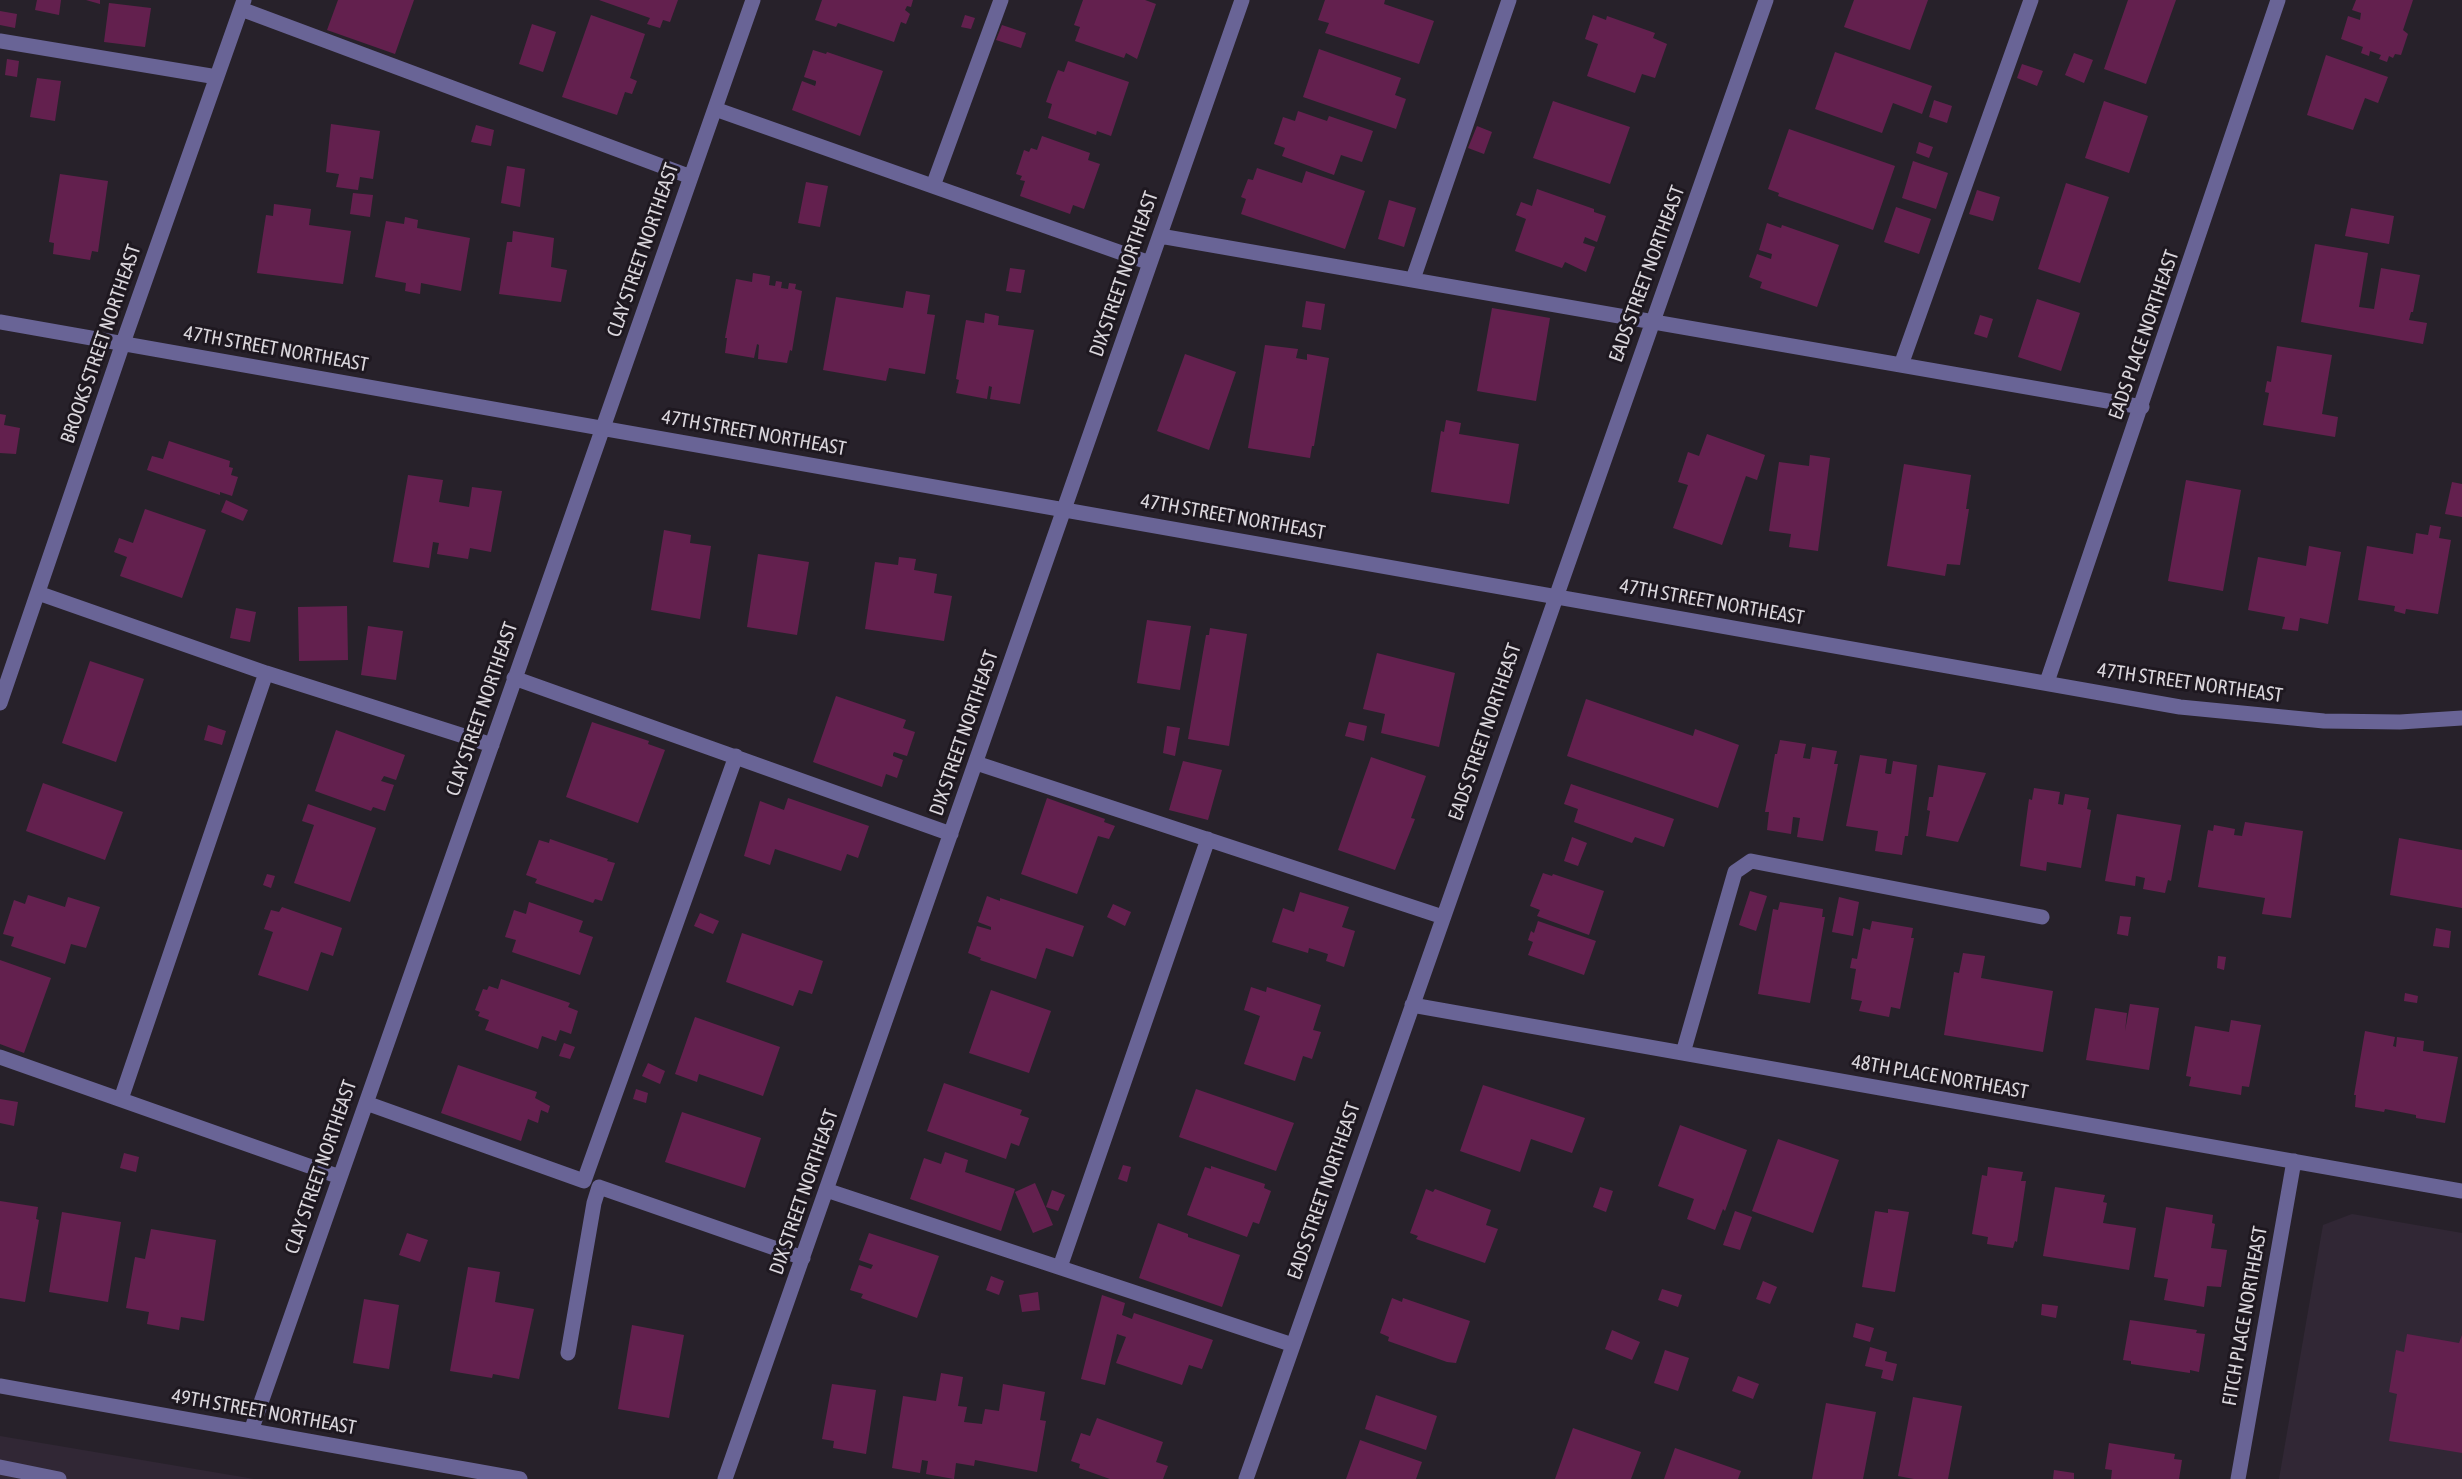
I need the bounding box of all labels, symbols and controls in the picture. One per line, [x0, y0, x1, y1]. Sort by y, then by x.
street label: CLAY STREET NORTHEAST [602, 160, 684, 340]
street label: EADS STREET NORTHEAST [1604, 183, 1690, 365]
street label: DIX STREET NORTHEAST [1084, 188, 1164, 360]
street label: BROOKS STREET NORTHEAST [56, 241, 146, 447]
street label: EADS PLACE NORTHEAST [2104, 247, 2184, 423]
street label: 47TH STREET NORTHEAST [182, 321, 370, 377]
street label: 47TH STREET NORTHEAST [660, 405, 848, 461]
street label: 47TH STREET NORTHEAST [1139, 489, 1327, 545]
street label: 47TH STREET NORTHEAST [1618, 574, 1806, 630]
street label: CLAY STREET NORTHEAST [441, 619, 523, 799]
street label: EADS STREET NORTHEAST [1443, 640, 1527, 824]
street label: DIX STREET NORTHEAST [924, 647, 1004, 819]
street label: 47TH STREET NORTHEAST [2096, 658, 2284, 708]
street label: 48TH PLACE NORTHEAST [1850, 1050, 2030, 1104]
street label: CLAY STREET NORTHEAST [280, 1077, 362, 1257]
street label: EADS STREET NORTHEAST [1282, 1099, 1366, 1283]
street label: DIX STREET NORTHEAST [764, 1106, 844, 1278]
street label: FITCH PLACE NORTHEAST [2217, 1224, 2273, 1408]
street label: 49TH STREET NORTHEAST [170, 1384, 358, 1440]

